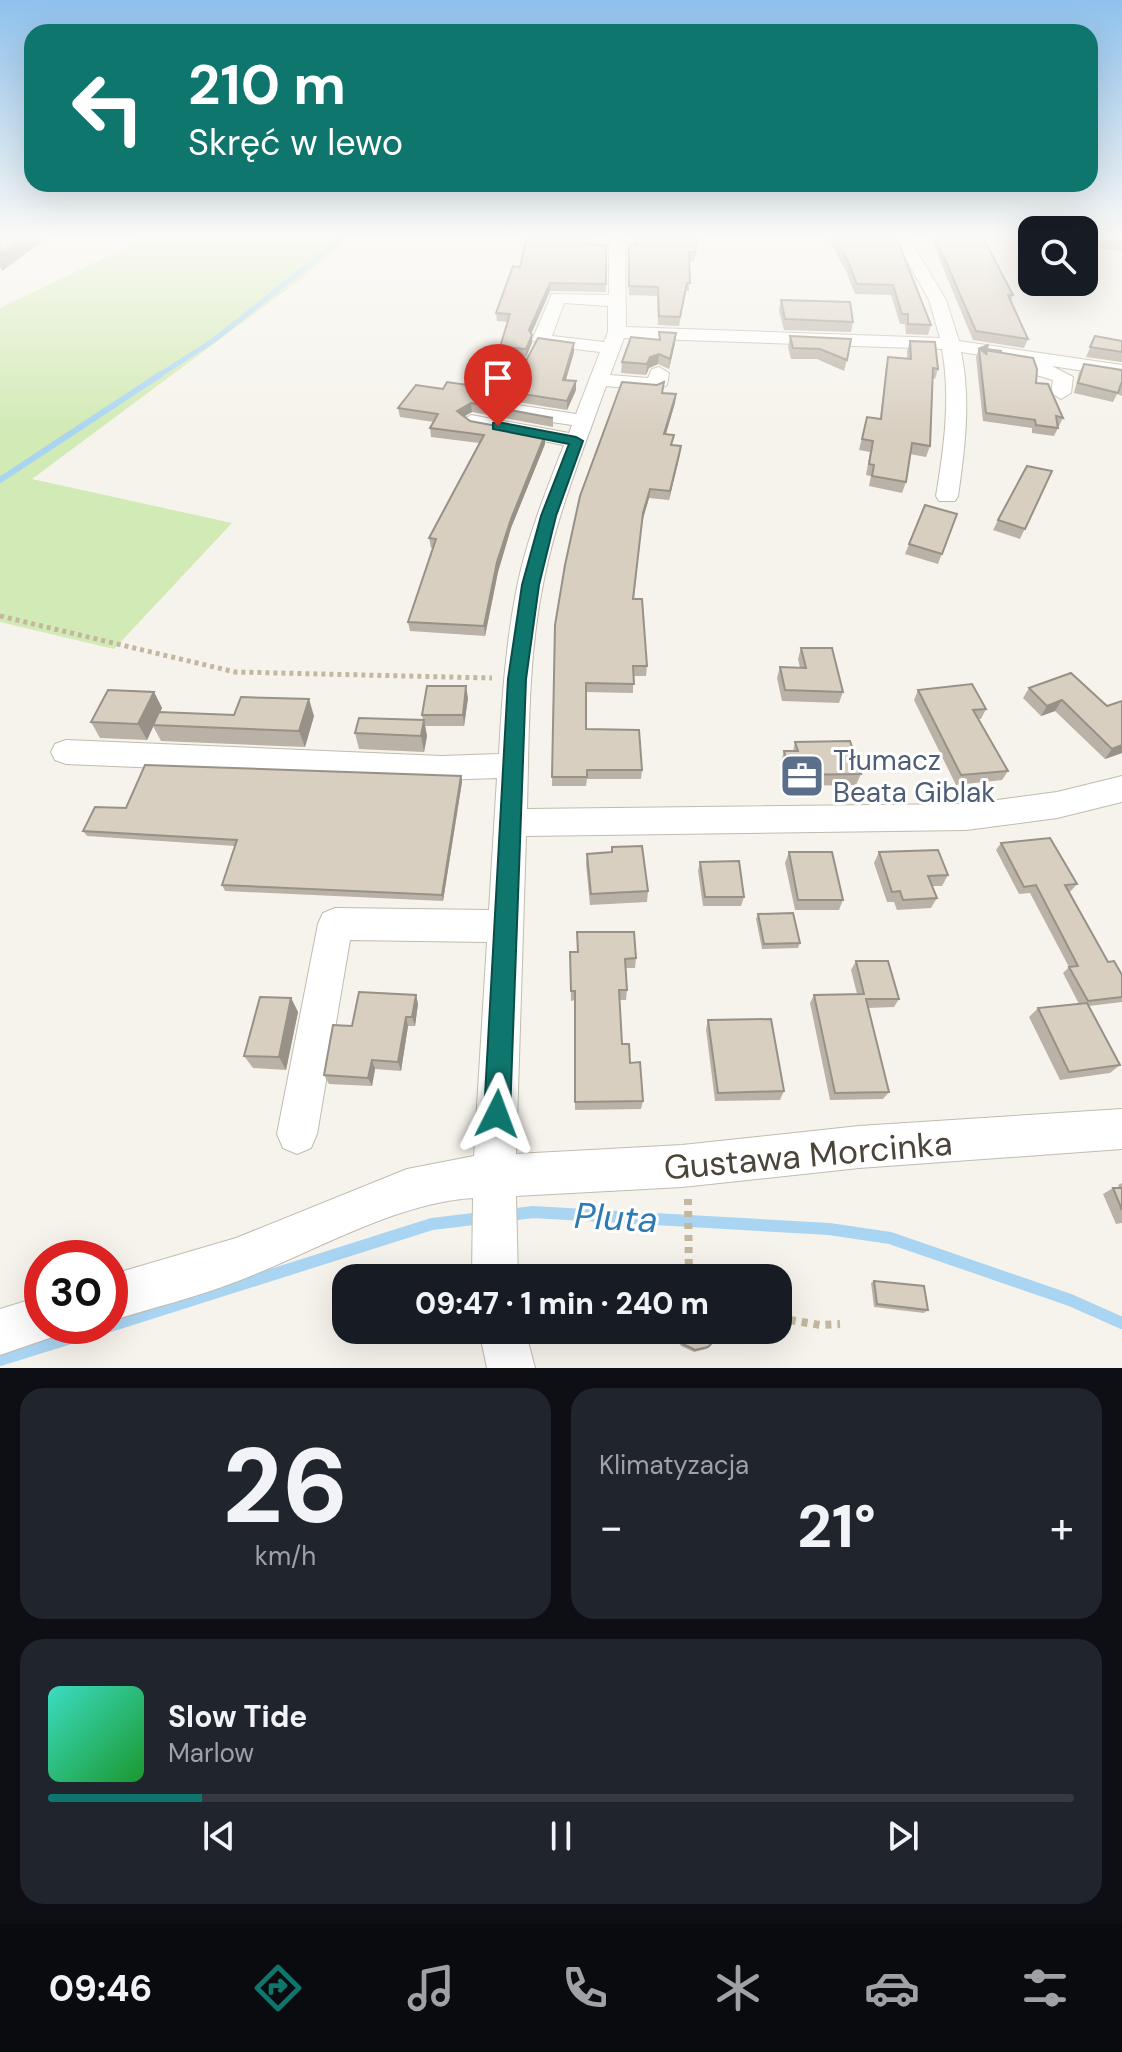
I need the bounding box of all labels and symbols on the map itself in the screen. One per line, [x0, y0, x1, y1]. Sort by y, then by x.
one-way arrow [977, 343, 1002, 356]
pin [464, 344, 532, 426]
place label: Tłumacz Beata Giblak [833, 742, 995, 811]
office icon: Tłumacz Beata Giblak [778, 752, 826, 800]
position arrow [455, 1072, 539, 1156]
street label: Gustawa Morcinka [662, 1120, 954, 1191]
water label: Pluta [573, 1192, 659, 1243]
speed limit sign: 30 [24, 1240, 128, 1344]

